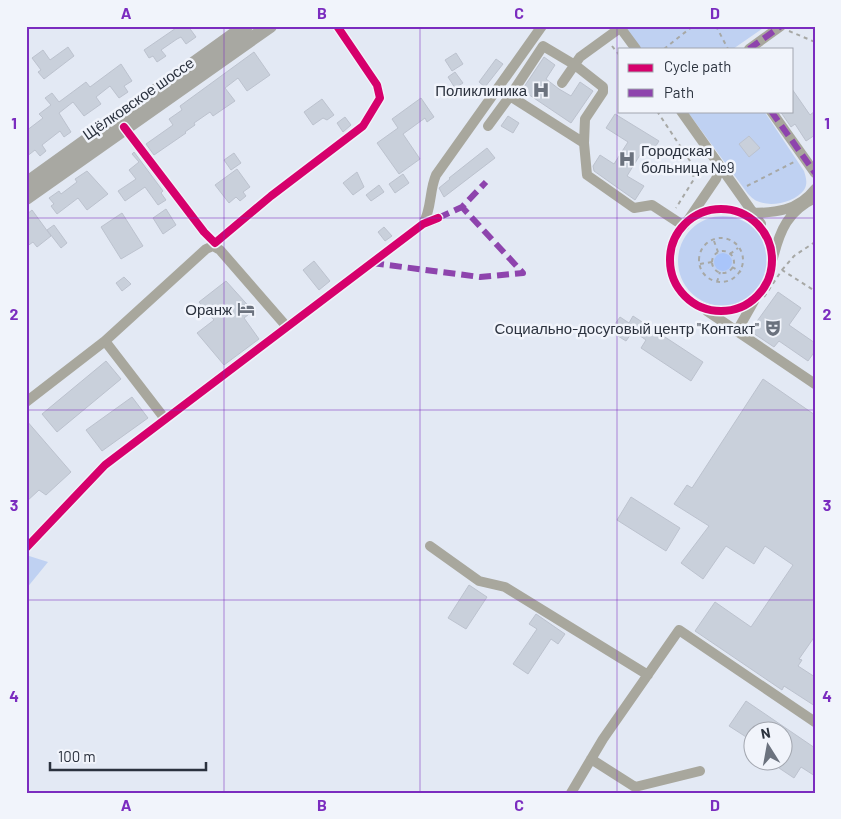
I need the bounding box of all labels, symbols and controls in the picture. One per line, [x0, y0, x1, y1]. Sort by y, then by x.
text: A [121, 3, 132, 22]
text: B [317, 3, 327, 22]
text: C [514, 3, 524, 22]
text: D [710, 3, 720, 22]
legend [618, 48, 794, 112]
street label: Щёлковское шоссе [79, 53, 197, 143]
text: Cycle path [664, 57, 731, 75]
hospital icon: Поликлиника [531, 80, 551, 100]
place label: Поликлиника [435, 81, 528, 99]
text: Path [664, 83, 694, 101]
text: 1 [11, 113, 17, 132]
text: 1 [824, 113, 830, 132]
place label: Городская больница №9 [641, 141, 735, 176]
hospital icon: Городская больница №9 [617, 149, 637, 169]
hotel icon: Оранж [236, 299, 256, 319]
place label: Оранж [185, 300, 232, 318]
text: 2 [10, 304, 19, 323]
text: 2 [823, 304, 832, 323]
theatre icon: Социально-досуговый центр "Контакт" [763, 318, 783, 338]
place label: Социально-досуговый центр "Контакт" [495, 319, 759, 337]
text: 3 [10, 495, 18, 514]
text: 3 [823, 495, 831, 514]
text: 4 [9, 686, 19, 705]
text: 4 [822, 686, 832, 705]
north arrow [744, 722, 794, 772]
text: N [759, 724, 772, 742]
scale bar [50, 739, 206, 771]
text: 100 m [58, 747, 96, 765]
text: A [121, 795, 132, 814]
text: B [317, 795, 327, 814]
text: C [514, 795, 524, 814]
text: D [710, 795, 720, 814]

